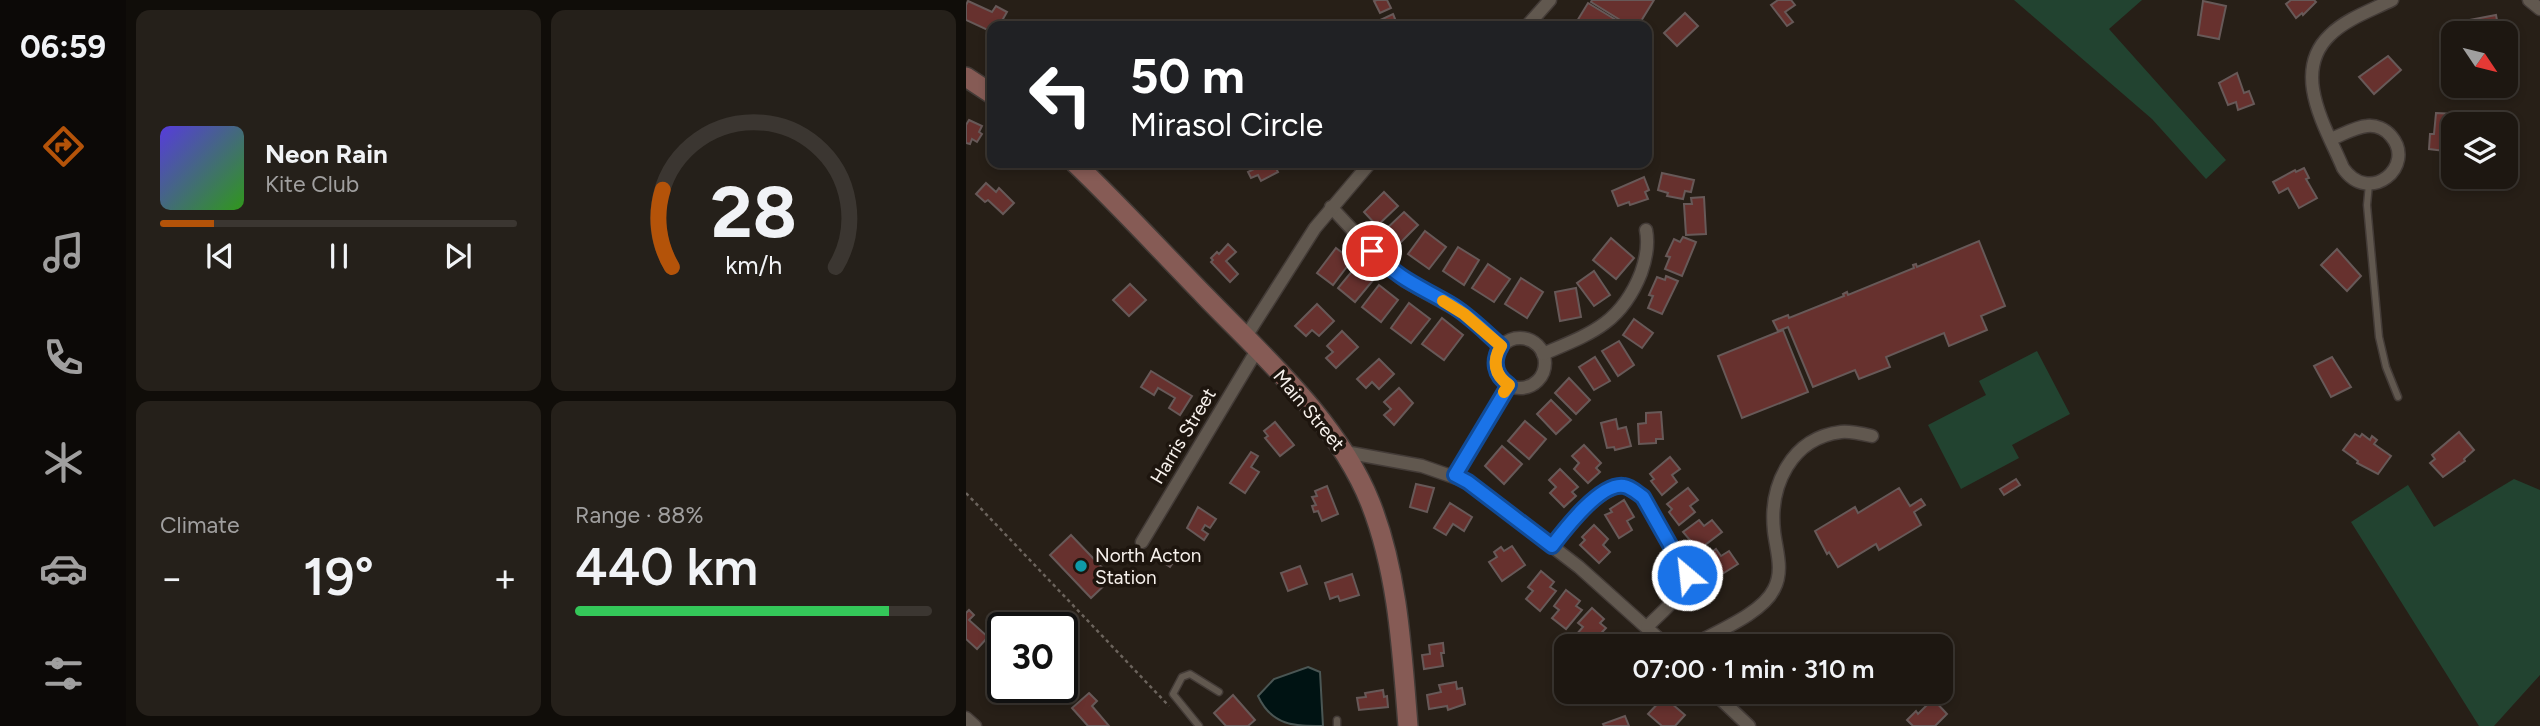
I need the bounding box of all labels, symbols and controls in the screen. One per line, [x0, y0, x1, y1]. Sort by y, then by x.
north arrow [2441, 21, 2518, 98]
map controls [2441, 21, 2518, 189]
text: 06:59 [20, 28, 106, 66]
text: 50 m [1130, 46, 1245, 105]
icon: left [1015, 49, 1106, 140]
text: Mirasol Circle [1130, 106, 1323, 144]
button: layers [2441, 112, 2518, 189]
icon: directions [39, 122, 88, 171]
text: Neon Rain [265, 138, 388, 170]
text: 28 [710, 168, 797, 255]
text: Kite Club [265, 170, 359, 198]
pin [1342, 221, 1402, 281]
icon: music [39, 228, 88, 277]
icon: arrive [1353, 232, 1391, 270]
icon: previous [201, 237, 239, 275]
icon: pause [320, 237, 358, 275]
icon: next [439, 237, 477, 275]
text: km/h [725, 250, 782, 280]
icon: phone [39, 333, 88, 382]
street label: Main Street [1268, 365, 1350, 455]
street label: Harris Street [1145, 384, 1221, 488]
icon: climate [39, 438, 88, 487]
text: Range · 88% [575, 501, 704, 529]
text: Climate [160, 511, 239, 539]
text: 440 km [575, 536, 758, 598]
position arrow [1650, 538, 1724, 612]
icon: car [39, 544, 88, 593]
place label: North Acton Station [1095, 544, 1201, 589]
text: 19° [303, 546, 374, 608]
text: − [160, 555, 184, 601]
text: + [493, 555, 517, 601]
marker: North Acton Station [1073, 558, 1089, 574]
speed limit sign: 30 [987, 612, 1078, 703]
icon: filters [39, 649, 88, 698]
text: 07:00 · 1 min · 310 m [1633, 653, 1874, 685]

